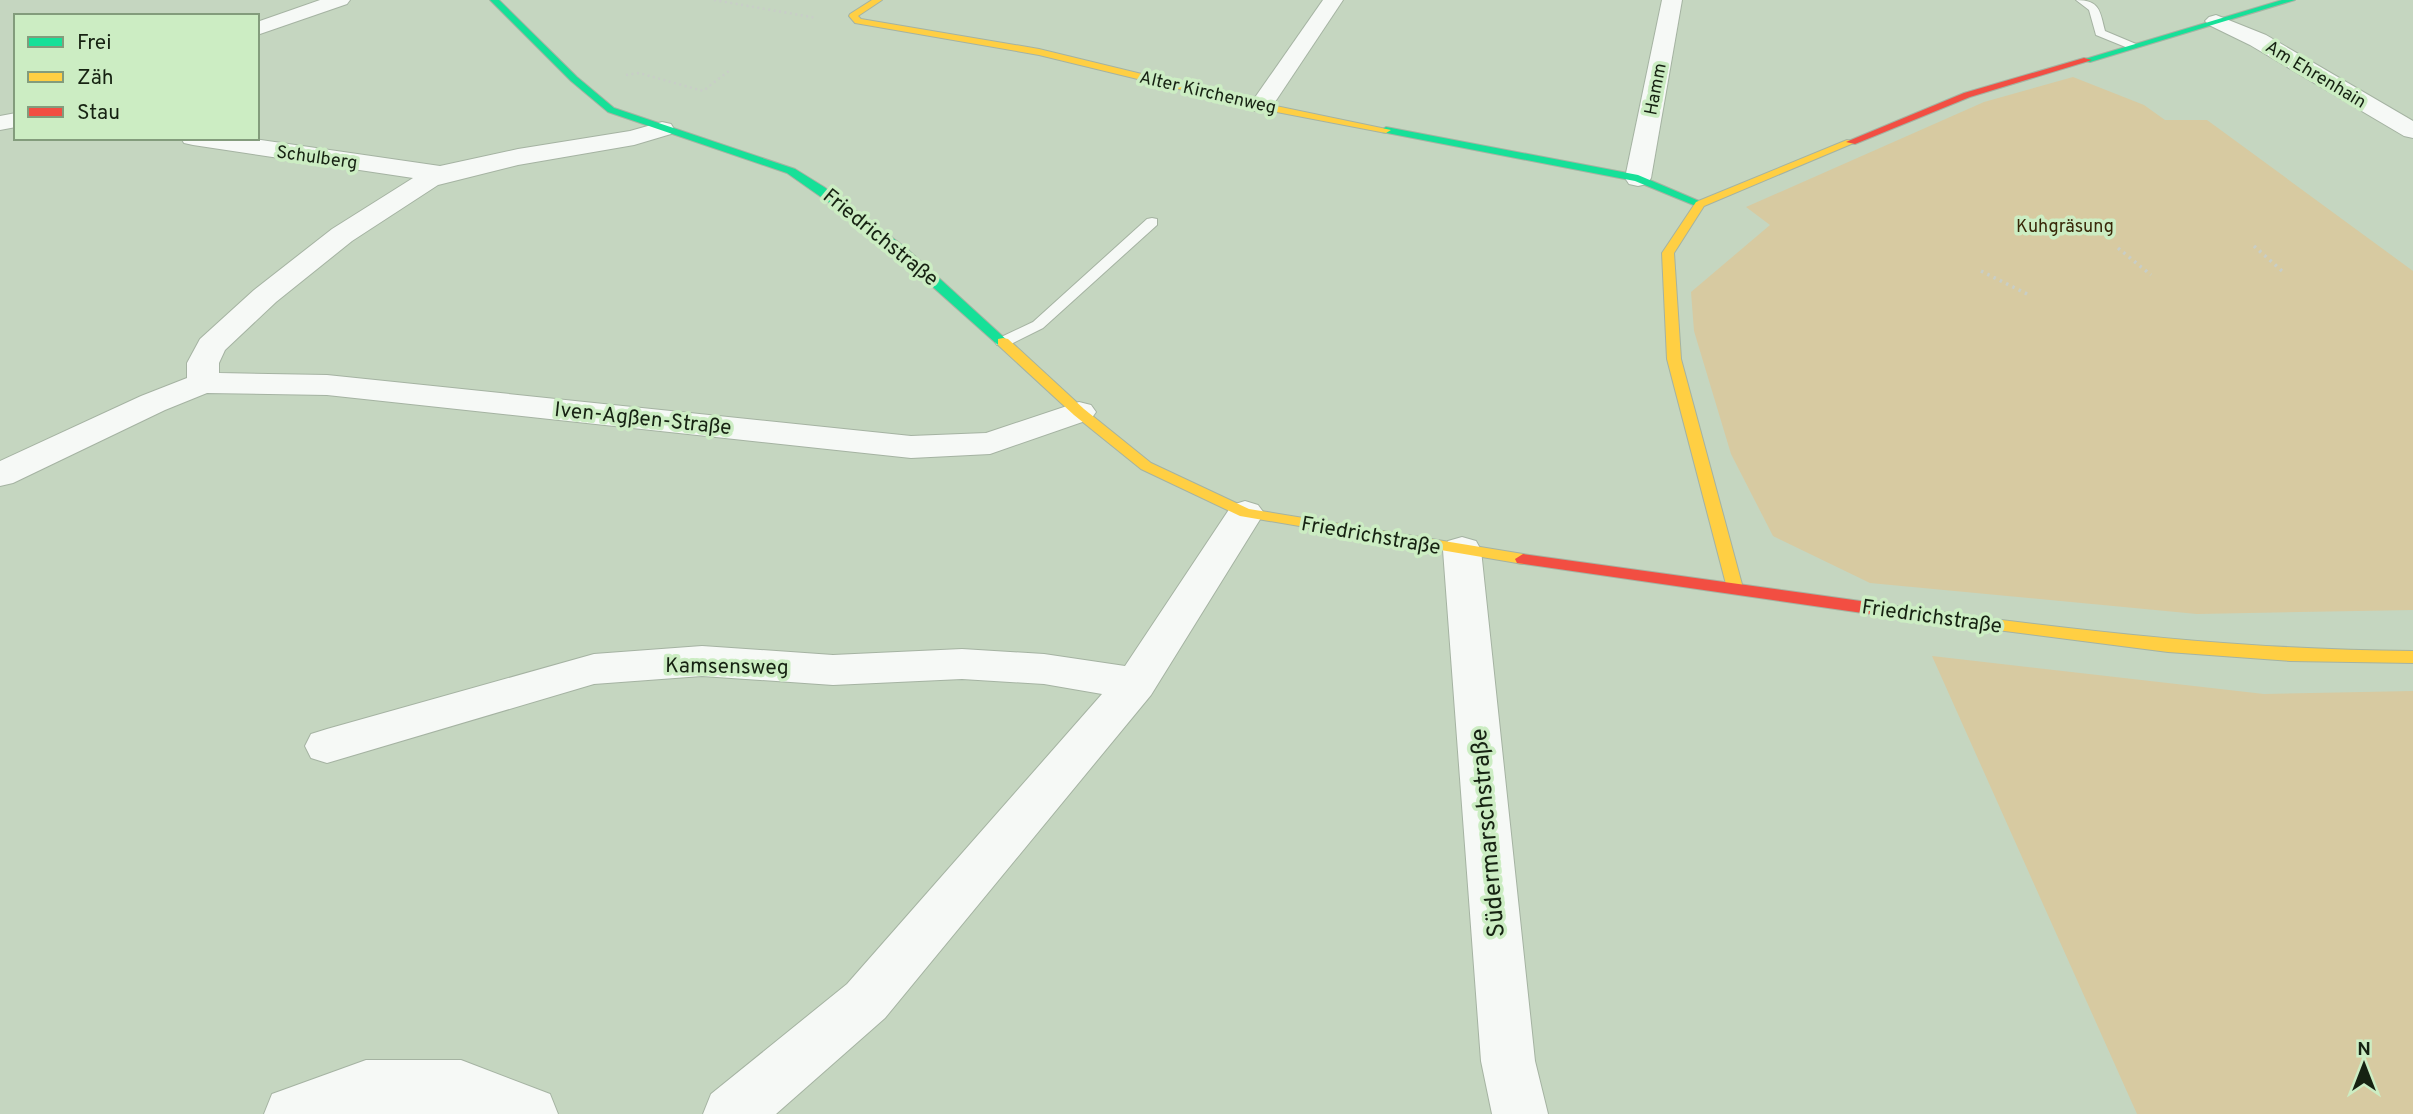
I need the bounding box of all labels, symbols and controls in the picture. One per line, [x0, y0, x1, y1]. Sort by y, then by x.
legend [14, 14, 259, 140]
text: Frei [77, 30, 112, 57]
street label: Am Ehrenhain [2261, 36, 2370, 114]
street label: Hamm [1640, 61, 1673, 117]
text: Zäh [77, 65, 114, 92]
street label: Alter Kirchenweg [1137, 67, 1278, 120]
text: Stau [77, 100, 120, 127]
street label: Schulberg [275, 141, 359, 176]
street label: Friedrichstraße [817, 183, 943, 293]
park label: Kuhgräsung [2016, 216, 2114, 239]
street label: Iven-Agßen-Straße [553, 397, 733, 442]
street label: Friedrichstraße [1299, 511, 1443, 562]
street label: Friedrichstraße [1860, 594, 2004, 641]
street label: Kamsensweg [665, 653, 789, 682]
street label: Südermarschstraße [1465, 727, 1513, 938]
north arrow [2329, 1030, 2399, 1100]
text: N [2357, 1038, 2371, 1062]

